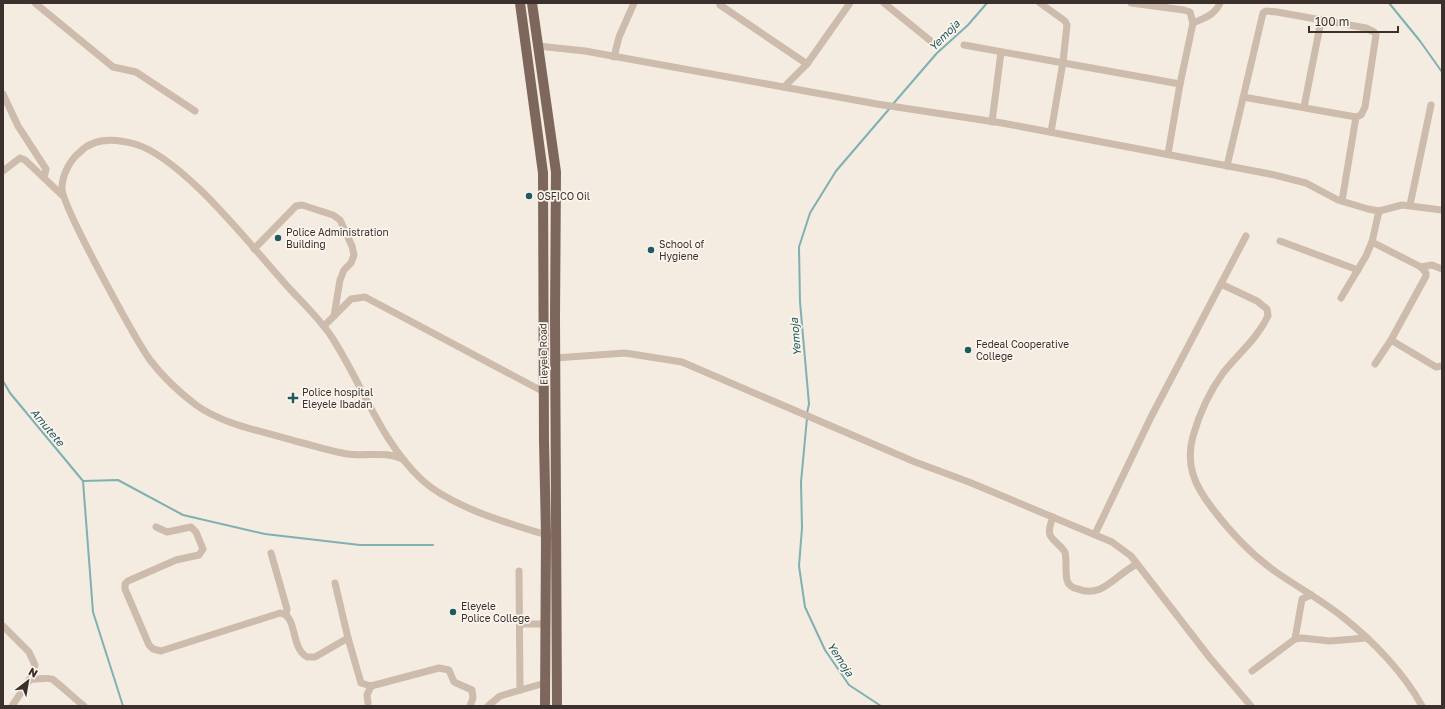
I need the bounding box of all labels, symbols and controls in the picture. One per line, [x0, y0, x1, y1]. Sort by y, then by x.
scale bar [1309, 8, 1398, 34]
text: 100 m [1315, 14, 1349, 29]
water label: Yemoja [926, 16, 963, 54]
place label: OSFICO Oil [537, 190, 590, 202]
marker: OSFICO Oil [524, 191, 534, 201]
place label: Police Administration Building [286, 226, 389, 250]
marker: Police Administration Building [273, 233, 283, 243]
place label: School of Hygiene [659, 238, 705, 262]
marker: School of Hygiene [646, 245, 656, 255]
water label: Yemoja [787, 317, 804, 357]
street label: Eleyele Road [536, 323, 550, 385]
place label: Fedeal Cooperative College [976, 338, 1069, 362]
marker: Fedeal Cooperative College [963, 345, 973, 355]
place label: Police hospital Eleyele Ibadan [302, 386, 373, 410]
marker: Police hospital Eleyele Ibadan [287, 392, 299, 404]
water label: Amutete [28, 405, 69, 450]
place label: Eleyele Police College [461, 600, 530, 624]
marker: Eleyele Police College [448, 607, 458, 617]
water label: Yemoja [824, 640, 857, 680]
north arrow [8, 661, 48, 701]
text: N [26, 664, 40, 680]

